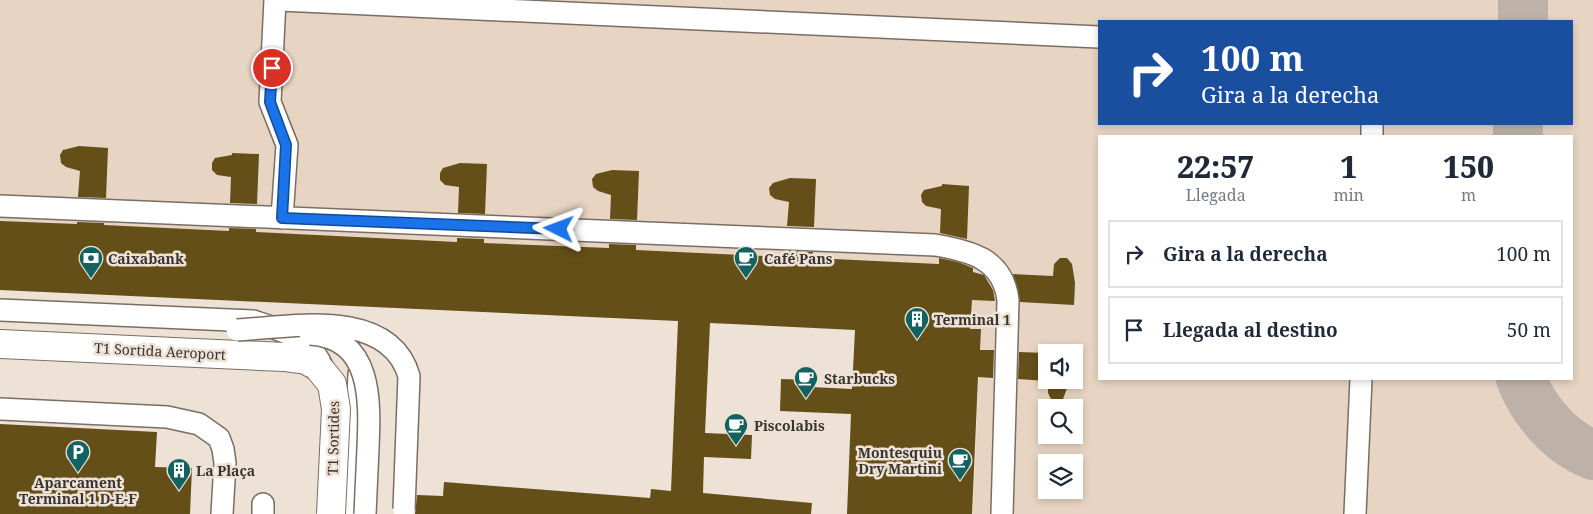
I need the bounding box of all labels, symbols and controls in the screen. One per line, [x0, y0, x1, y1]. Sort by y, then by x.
text: 100 m [1201, 34, 1304, 81]
icon: right [1118, 40, 1183, 105]
pin [251, 47, 293, 89]
icon: arrive [258, 54, 286, 82]
text: Gira a la derecha [1201, 79, 1379, 109]
text: 22:57 [1177, 146, 1254, 187]
text: 1 [1340, 146, 1357, 187]
text: 150 [1443, 146, 1494, 187]
text: Llegada [1186, 184, 1246, 206]
text: min [1333, 184, 1364, 206]
text: m [1461, 184, 1476, 206]
position arrow [532, 202, 584, 254]
icon: right [1120, 240, 1148, 268]
text: Gira a la derecha [1163, 241, 1328, 267]
text: 100 m [1496, 241, 1551, 267]
bank icon: Caixabank [78, 245, 104, 279]
cafe icon: Café Pans [733, 245, 759, 279]
place label: Caixabank [108, 249, 184, 268]
place label: Café Pans [764, 249, 833, 268]
building icon: Terminal 1 [904, 306, 930, 340]
place label: Terminal 1 [934, 310, 1011, 329]
icon: arrive [1120, 316, 1148, 344]
text: Llegada al destino [1163, 317, 1338, 343]
text: 50 m [1507, 317, 1551, 343]
street label: T1 Sortida Aeroport [94, 338, 226, 364]
map controls [1038, 344, 1083, 499]
button: sound [1038, 344, 1083, 389]
cafe icon: Starbucks [793, 365, 819, 399]
place label: Starbucks [824, 369, 895, 388]
button: search [1038, 399, 1083, 444]
street label: T1 Sortides [323, 401, 343, 475]
cafe icon: Piscolabis [723, 412, 749, 446]
place label: Piscolabis [754, 416, 825, 435]
parking icon: Aparcament Terminal 1 D-E-F [65, 439, 91, 473]
place label: Montesquiu Dry Martini [858, 443, 942, 478]
cafe icon: Montesquiu Dry Martini [947, 447, 973, 481]
button: layers [1038, 454, 1083, 499]
building icon: La Plaça [166, 457, 192, 491]
place label: La Plaça [196, 461, 255, 480]
place label: Aparcament Terminal 1 D-E-F [19, 473, 137, 508]

